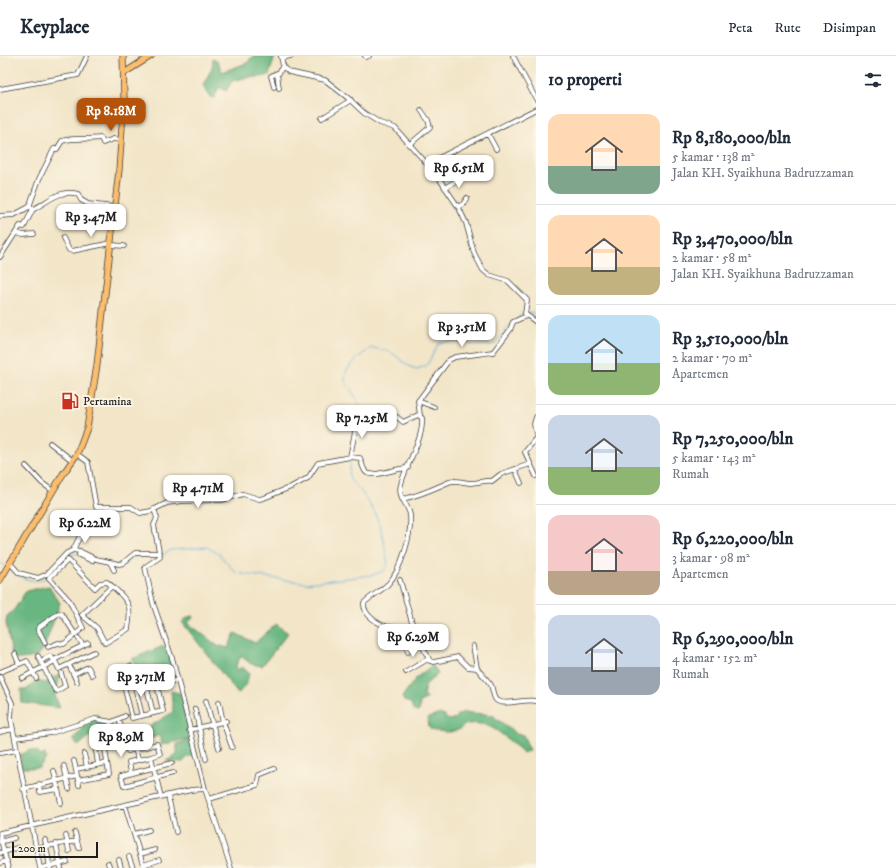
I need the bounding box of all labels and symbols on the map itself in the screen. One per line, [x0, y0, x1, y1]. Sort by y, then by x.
pin: Rp 8.18M [70, 98, 152, 132]
pin: Rp 6.51M [418, 155, 500, 189]
pin: Rp 3.47M [50, 204, 132, 238]
pin: Rp 3.51M [421, 314, 503, 348]
fuel station icon: Pertamina [60, 391, 80, 411]
place label: Pertamina [83, 394, 133, 409]
pin: Rp 7.25M [321, 405, 403, 439]
pin: Rp 4.71M [157, 475, 239, 509]
pin: Rp 6.22M [44, 510, 126, 544]
pin: Rp 6.29M [372, 624, 454, 658]
pin: Rp 3.71M [100, 664, 182, 698]
pin: Rp 8.9M [84, 724, 158, 758]
scale bar [12, 840, 98, 859]

